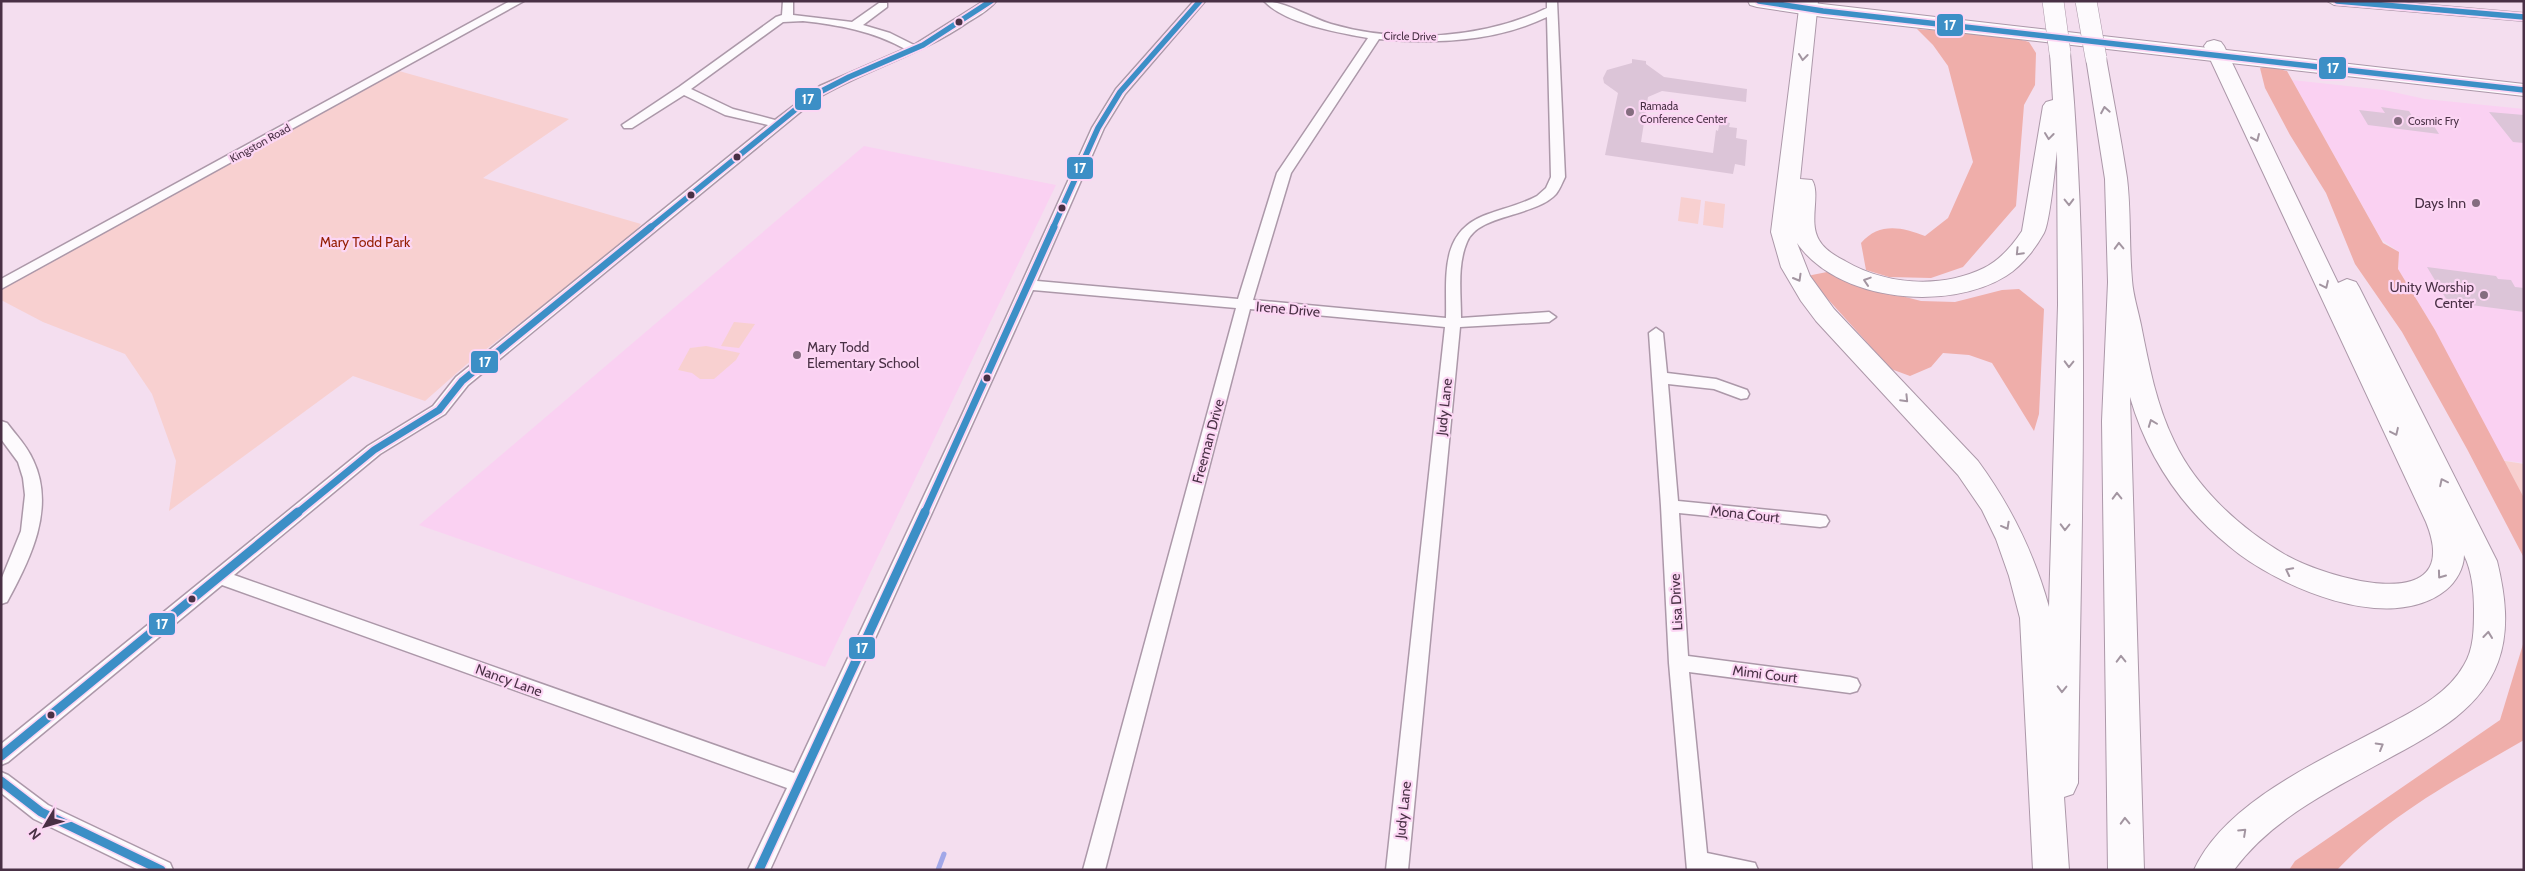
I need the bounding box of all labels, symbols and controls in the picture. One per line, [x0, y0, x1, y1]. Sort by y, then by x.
line badge: 17 [1936, 13, 1964, 37]
text: 17 [1944, 16, 1957, 34]
unlabelled marker [954, 17, 964, 27]
street label: Circle Drive [1383, 29, 1437, 43]
one-way arrow [1798, 54, 1809, 62]
line badge: 17 [2318, 56, 2347, 80]
text: 17 [2327, 59, 2340, 77]
line badge: 17 [794, 87, 822, 111]
text: 17 [802, 90, 815, 108]
place label: Ramada Conference Center [1640, 99, 1728, 126]
marker: Ramada Conference Center [1624, 106, 1636, 118]
one-way arrow [2100, 106, 2110, 114]
place label: Cosmic Fry [2408, 114, 2459, 128]
marker: Cosmic Fry [2392, 115, 2404, 127]
street label: Kingston Road [227, 121, 293, 165]
one-way arrow [2044, 132, 2055, 140]
one-way arrow [2249, 133, 2260, 142]
unlabelled marker [732, 152, 742, 162]
line badge: 17 [1066, 156, 1094, 180]
text: 17 [1074, 159, 1087, 177]
unlabelled marker [686, 190, 696, 200]
place label: Days Inn [2414, 194, 2466, 212]
marker: Days Inn [2470, 197, 2482, 209]
one-way arrow [2063, 198, 2074, 206]
unlabelled marker [1057, 203, 1067, 213]
park label: Mary Todd Park [320, 233, 411, 251]
one-way arrow [2113, 242, 2124, 250]
one-way arrow [2016, 246, 2025, 255]
one-way arrow [1791, 272, 1801, 281]
one-way arrow [1863, 276, 1872, 286]
place label: Unity Worship Center [2389, 278, 2475, 312]
one-way arrow [2319, 280, 2330, 289]
marker: Unity Worship Center [2478, 289, 2490, 301]
street label: Irene Drive [1255, 297, 1321, 321]
place label: Mary Todd Elementary School [807, 338, 920, 372]
marker: Mary Todd Elementary School [791, 349, 803, 361]
line badge: 17 [470, 350, 499, 374]
text: 17 [479, 353, 492, 371]
one-way arrow [2063, 360, 2074, 368]
unlabelled marker [982, 373, 992, 383]
street label: Judy Lane [1432, 377, 1456, 438]
one-way arrow [1899, 394, 1908, 403]
street label: Freeman Drive [1188, 397, 1228, 485]
one-way arrow [2147, 419, 2158, 428]
one-way arrow [2389, 427, 2400, 436]
one-way arrow [2439, 479, 2449, 488]
one-way arrow [2112, 492, 2123, 500]
street label: Mona Court [1710, 501, 1781, 527]
one-way arrow [2000, 520, 2010, 529]
one-way arrow [2060, 523, 2071, 531]
one-way arrow [2286, 567, 2295, 577]
one-way arrow [2438, 569, 2447, 579]
street label: Lisa Drive [1666, 573, 1686, 631]
unlabelled marker [187, 594, 197, 604]
line badge: 17 [148, 612, 176, 636]
text: 17 [156, 615, 169, 633]
one-way arrow [2482, 631, 2493, 639]
line badge: 17 [848, 636, 876, 660]
text: 17 [856, 639, 869, 657]
one-way arrow [2116, 654, 2126, 662]
street label: Nancy Lane [473, 660, 545, 700]
street label: Mimi Court [1732, 661, 1799, 687]
one-way arrow [2057, 685, 2068, 693]
unlabelled marker [46, 710, 56, 720]
one-way arrow [2375, 743, 2384, 753]
street label: Judy Lane [1391, 780, 1415, 841]
north arrow [20, 801, 70, 851]
one-way arrow [2119, 817, 2130, 825]
text: N [25, 825, 45, 843]
one-way arrow [2237, 829, 2246, 838]

